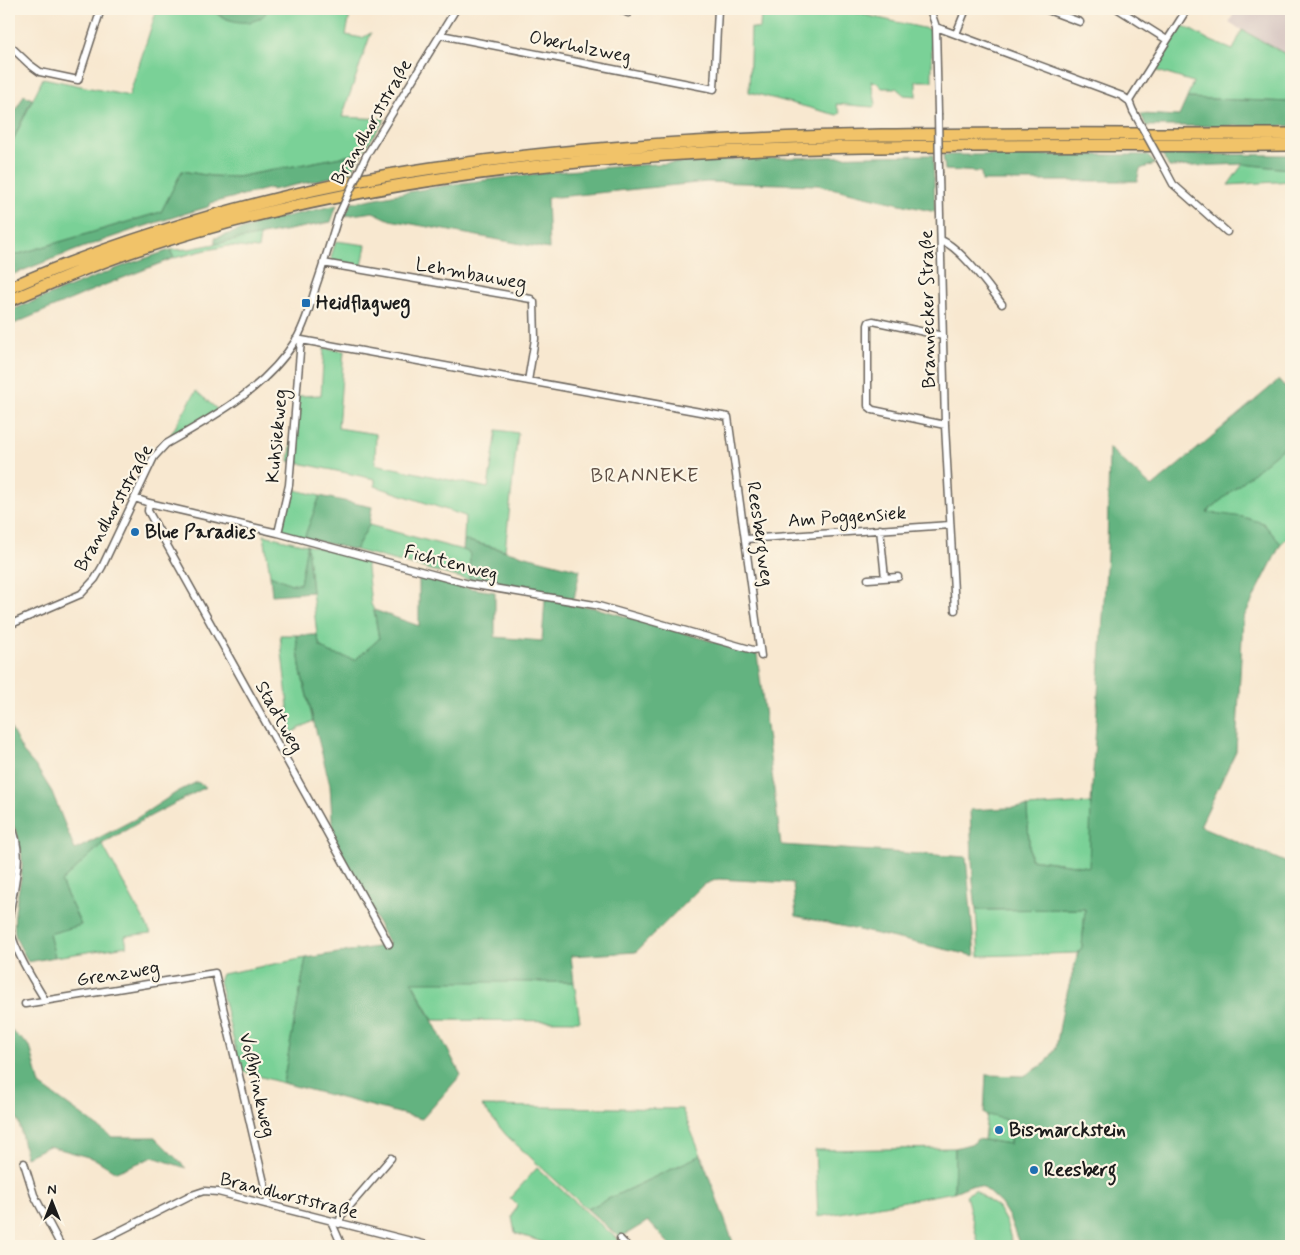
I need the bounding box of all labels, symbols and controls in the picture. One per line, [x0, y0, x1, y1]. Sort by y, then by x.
street label: Oberholzweg [527, 25, 633, 70]
street label: Brandhorststraße [326, 54, 418, 190]
street label: Brannecker Straße [914, 229, 942, 389]
street label: Lehmbauweg [413, 252, 528, 298]
place label: Heidflagweg [316, 291, 411, 319]
marker: Heidflagweg [300, 297, 312, 309]
street label: Kuhsiekweg [260, 388, 296, 484]
street label: Brandhorststraße [69, 440, 159, 576]
district label: BRANNEKE [591, 463, 699, 490]
street label: Reesbergweg [737, 480, 780, 588]
street label: Am Poggensiek [787, 500, 907, 536]
place label: Blue Paradies [145, 520, 257, 545]
marker: Blue Paradies [129, 526, 141, 538]
street label: Fichtenweg [401, 539, 500, 588]
street label: Stadtweg [247, 676, 309, 759]
street label: Grenzweg [75, 955, 162, 995]
street label: Voßbrinkweg [231, 1030, 281, 1140]
place label: Bismarckstein [1009, 1118, 1126, 1143]
marker: Bismarckstein [993, 1124, 1005, 1136]
place label: Reesberg [1044, 1158, 1117, 1186]
marker: Reesberg [1028, 1164, 1040, 1176]
street label: Brandhorststraße [217, 1167, 361, 1225]
north arrow [28, 1178, 78, 1228]
text: N [47, 1181, 57, 1199]

